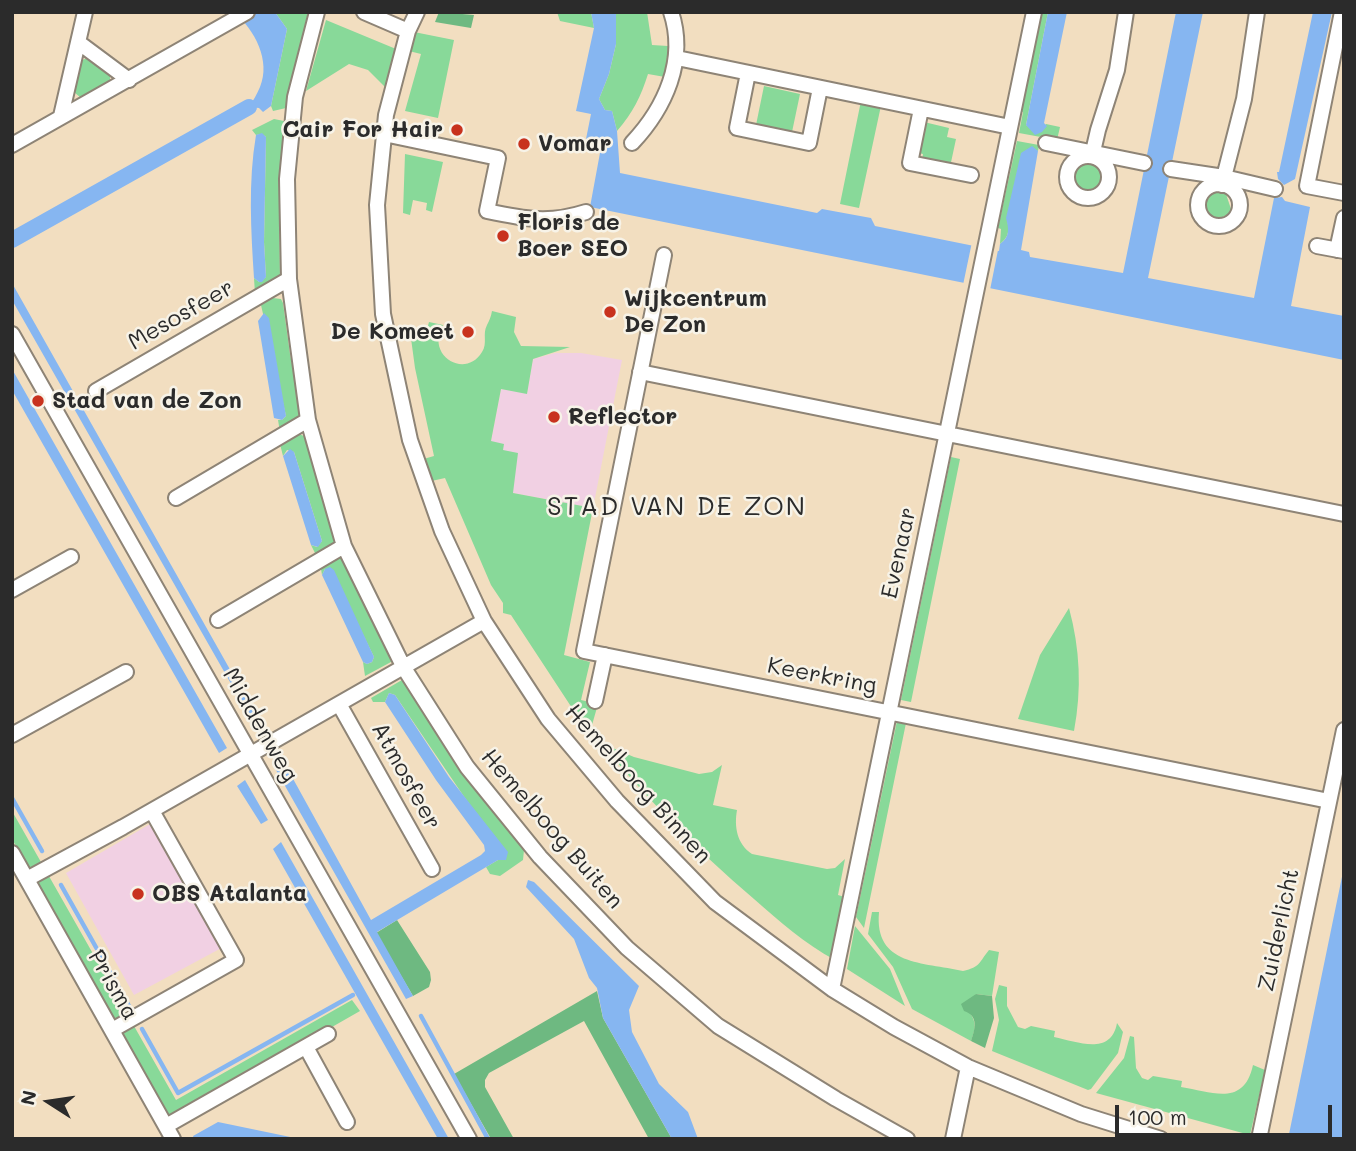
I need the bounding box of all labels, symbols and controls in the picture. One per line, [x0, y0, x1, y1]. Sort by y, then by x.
place label: Cair For Hair [282, 116, 443, 144]
marker: Cair For Hair [449, 122, 465, 138]
place label: Vomar [538, 130, 612, 158]
marker: Vomar [516, 136, 532, 152]
place label: Floris de Boer SEO [517, 209, 628, 263]
marker: Floris de Boer SEO [495, 228, 511, 244]
street label: Mesosfeer [123, 274, 239, 356]
place label: Wijkcentrum De Zon [624, 285, 767, 339]
marker: Wijkcentrum De Zon [602, 304, 618, 320]
place label: De Komeet [331, 318, 454, 346]
marker: De Komeet [460, 324, 476, 340]
place label: Stad van de Zon [52, 387, 242, 415]
marker: Stad van de Zon [30, 393, 46, 409]
place label: Reflector [568, 403, 677, 431]
marker: Reflector [546, 409, 562, 425]
district label: STAD VAN DE ZON [549, 491, 805, 523]
street label: Evenaar [876, 505, 922, 601]
street label: Keerkring [765, 652, 879, 700]
street label: Middenweg [216, 663, 304, 787]
street label: Hemelboog Binnen [559, 698, 717, 870]
street label: Atmosfeer [365, 718, 447, 834]
street label: Hemelboog Buiten [475, 743, 629, 915]
street label: Zuiderlicht [1253, 866, 1305, 994]
place label: OBS Atalanta [152, 880, 307, 908]
marker: OBS Atalanta [130, 886, 146, 902]
street label: Prisma [82, 945, 144, 1025]
north arrow [14, 1067, 84, 1137]
text: N [14, 1088, 42, 1107]
scale bar [1118, 1092, 1335, 1136]
text: 100 m [1128, 1103, 1187, 1130]

